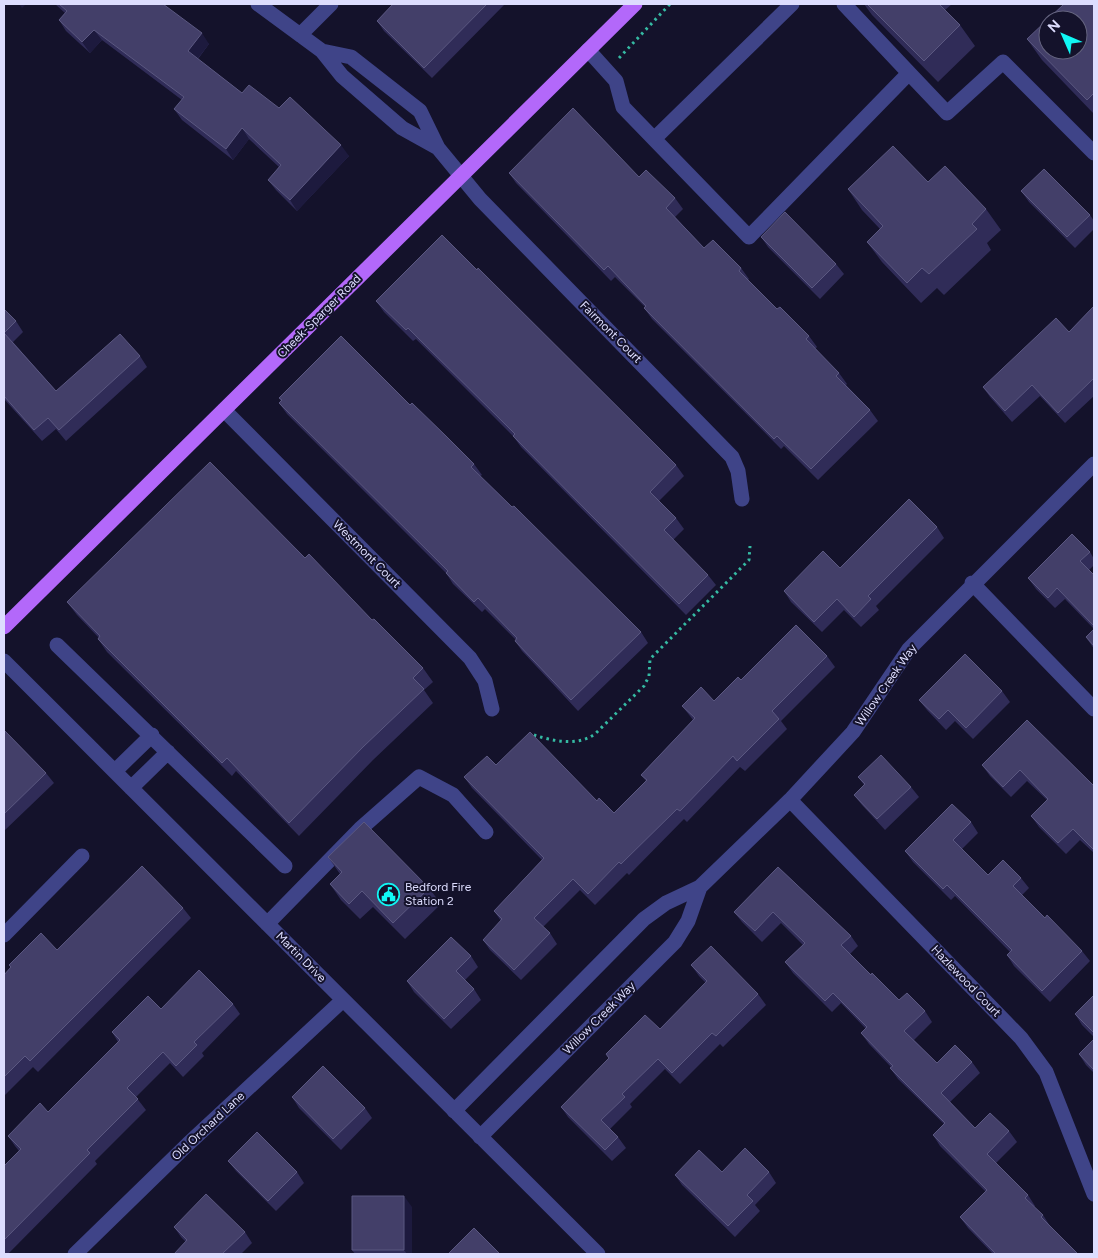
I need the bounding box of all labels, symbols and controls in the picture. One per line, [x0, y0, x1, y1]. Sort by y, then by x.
north arrow [1038, 10, 1088, 60]
text: N [1044, 16, 1064, 36]
street label: Cheek-Sparger Road [274, 271, 364, 361]
street label: Fairmont Court [577, 298, 645, 366]
street label: Westmont Court [330, 517, 404, 591]
street label: Willow Creek Way [853, 641, 920, 729]
place label: Bedford Fire Station 2 [405, 880, 472, 908]
public building icon: Bedford Fire Station 2 [377, 882, 401, 906]
street label: Martin Drive [273, 929, 329, 985]
street label: Hazlewood Court [928, 942, 1004, 1020]
street label: Willow Creek Way [560, 978, 639, 1057]
street label: Old Orchard Lane [169, 1088, 248, 1163]

